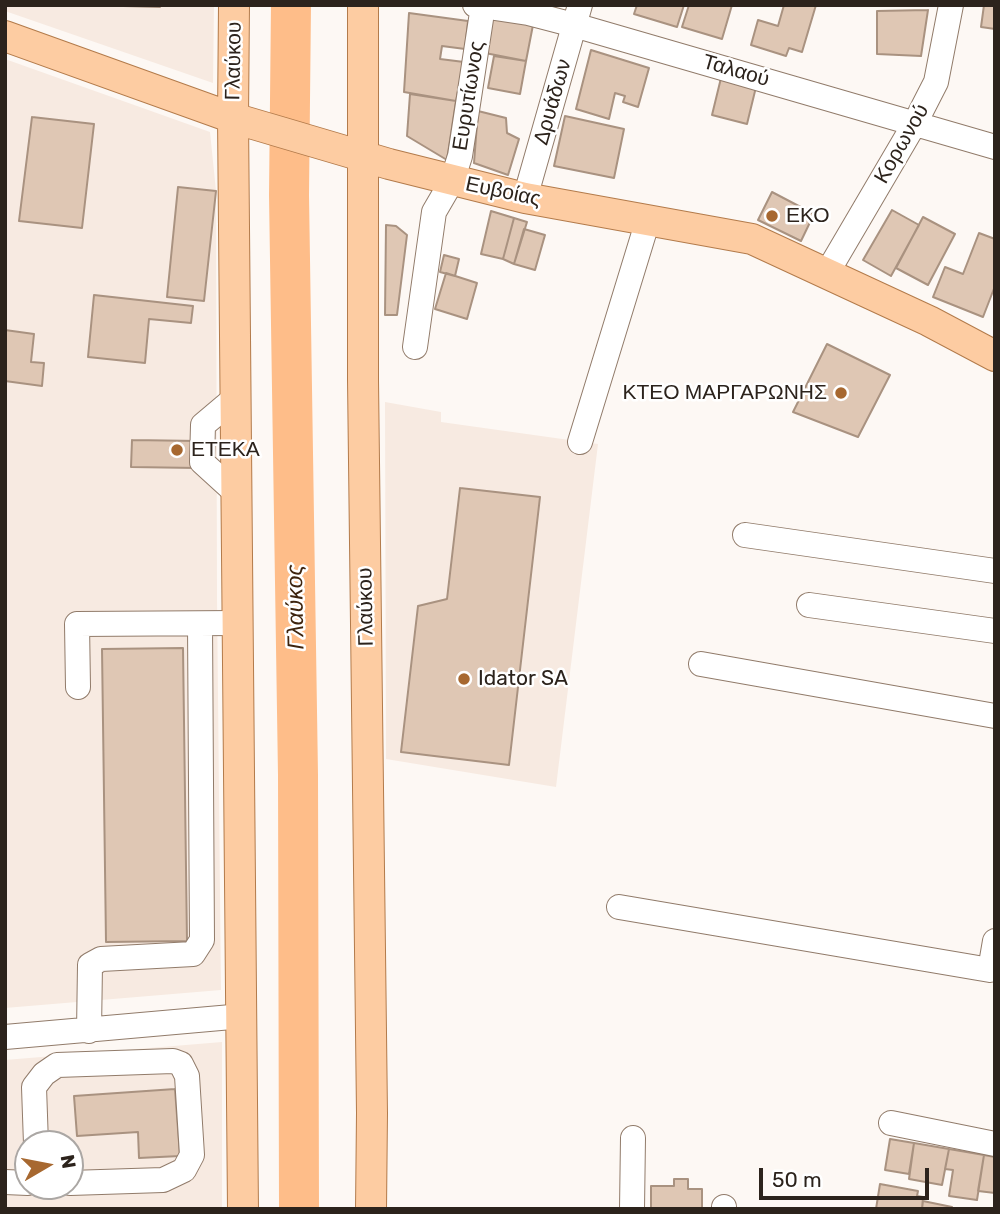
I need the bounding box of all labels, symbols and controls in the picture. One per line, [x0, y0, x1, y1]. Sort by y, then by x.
street label: Γλαύκου [221, 21, 247, 101]
street label: Ευρυτίωνος [448, 39, 490, 153]
street label: Ταλαού [700, 49, 772, 93]
street label: Δρυάδων [529, 56, 577, 148]
street label: Κορωνού [869, 100, 935, 188]
street label: Ευβοίας [463, 172, 543, 212]
place label: ΕΚΟ [786, 203, 830, 229]
marker: ΕΚΟ [764, 208, 780, 224]
place label: ΚΤΕΟ ΜΑΡΓΑΡΩΝΗΣ [623, 380, 827, 406]
marker: ΚΤΕΟ ΜΑΡΓΑΡΩΝΗΣ [833, 385, 849, 401]
place label: ΕΤΕΚΑ [191, 437, 260, 463]
marker: ΕΤΕΚΑ [169, 442, 185, 458]
water label: Γλαύκος [281, 564, 311, 650]
street label: Γλαύκου [353, 567, 379, 647]
place label: Idator SA [478, 666, 568, 692]
marker: Idator SA [456, 671, 472, 687]
north arrow [14, 1130, 84, 1200]
text: N [56, 1153, 81, 1170]
scale bar [762, 1154, 932, 1198]
text: 50 m [772, 1167, 822, 1192]

